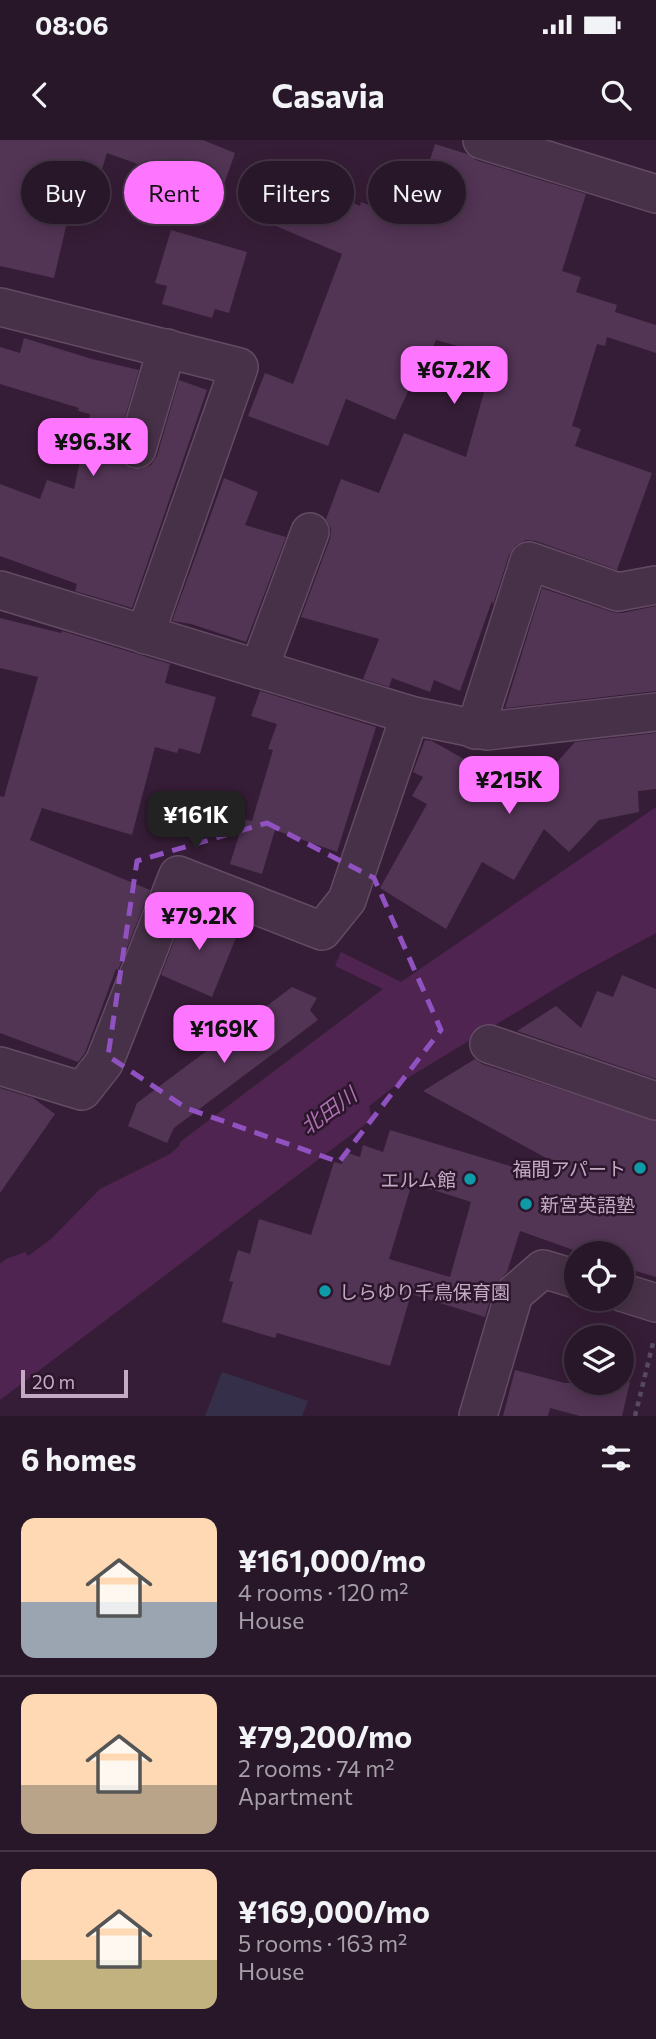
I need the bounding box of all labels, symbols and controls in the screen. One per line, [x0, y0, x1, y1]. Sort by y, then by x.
text: 08:06 [35, 9, 109, 40]
text: Casavia [271, 75, 385, 115]
icon: back [21, 76, 59, 114]
icon: search [597, 76, 635, 114]
chip: Buy [21, 161, 110, 224]
chip: Rent [124, 161, 224, 224]
chip: Filters [238, 161, 354, 224]
chip: New [368, 161, 466, 224]
pin: ¥67.2K [397, 346, 511, 406]
text: ¥67.2K [417, 355, 491, 383]
pin: ¥96.3K [36, 418, 150, 478]
text: ¥96.3K [54, 427, 132, 455]
pin: ¥215K [460, 756, 558, 816]
text: ¥215K [475, 765, 543, 793]
pin: ¥161K [147, 792, 245, 851]
text: ¥161K [163, 800, 229, 828]
pin: ¥79.2K [142, 892, 256, 952]
text: ¥79.2K [161, 901, 237, 929]
pin: ¥169K [175, 1006, 273, 1065]
text: ¥169K [189, 1014, 259, 1042]
water label: 北田川 [295, 1080, 362, 1139]
place label: 福間アパート [512, 1157, 626, 1180]
marker: 福間アパート [632, 1160, 648, 1176]
place label: エルム館 [380, 1168, 456, 1191]
marker: エルム館 [462, 1171, 478, 1187]
place label: 新宮英語塾 [540, 1193, 635, 1216]
marker: 新宮英語塾 [518, 1196, 534, 1212]
map controls [564, 1241, 634, 1395]
button: locate [564, 1241, 634, 1311]
place label: しらゆり千鳥保育園 [339, 1280, 510, 1303]
marker: しらゆり千鳥保育園 [317, 1283, 333, 1299]
button: layers [564, 1325, 634, 1395]
scale bar [21, 1367, 128, 1399]
text: 20 m [32, 1370, 75, 1393]
icon: filters [597, 1439, 635, 1477]
text: 6 homes [21, 1440, 136, 1477]
text: ¥161,000/mo [238, 1541, 426, 1578]
icon: home [77, 1546, 161, 1630]
text: 4 rooms · 120 m² [238, 1578, 409, 1606]
text: House [238, 1606, 304, 1634]
text: ¥79,200/mo [238, 1717, 412, 1754]
icon: home [77, 1722, 161, 1806]
text: 2 rooms · 74 m² [238, 1754, 394, 1782]
text: Apartment [238, 1782, 353, 1810]
text: ¥169,000/mo [238, 1892, 430, 1929]
icon: home [77, 1897, 161, 1981]
text: 5 rooms · 163 m² [238, 1929, 407, 1957]
text: House [238, 1957, 304, 1985]

